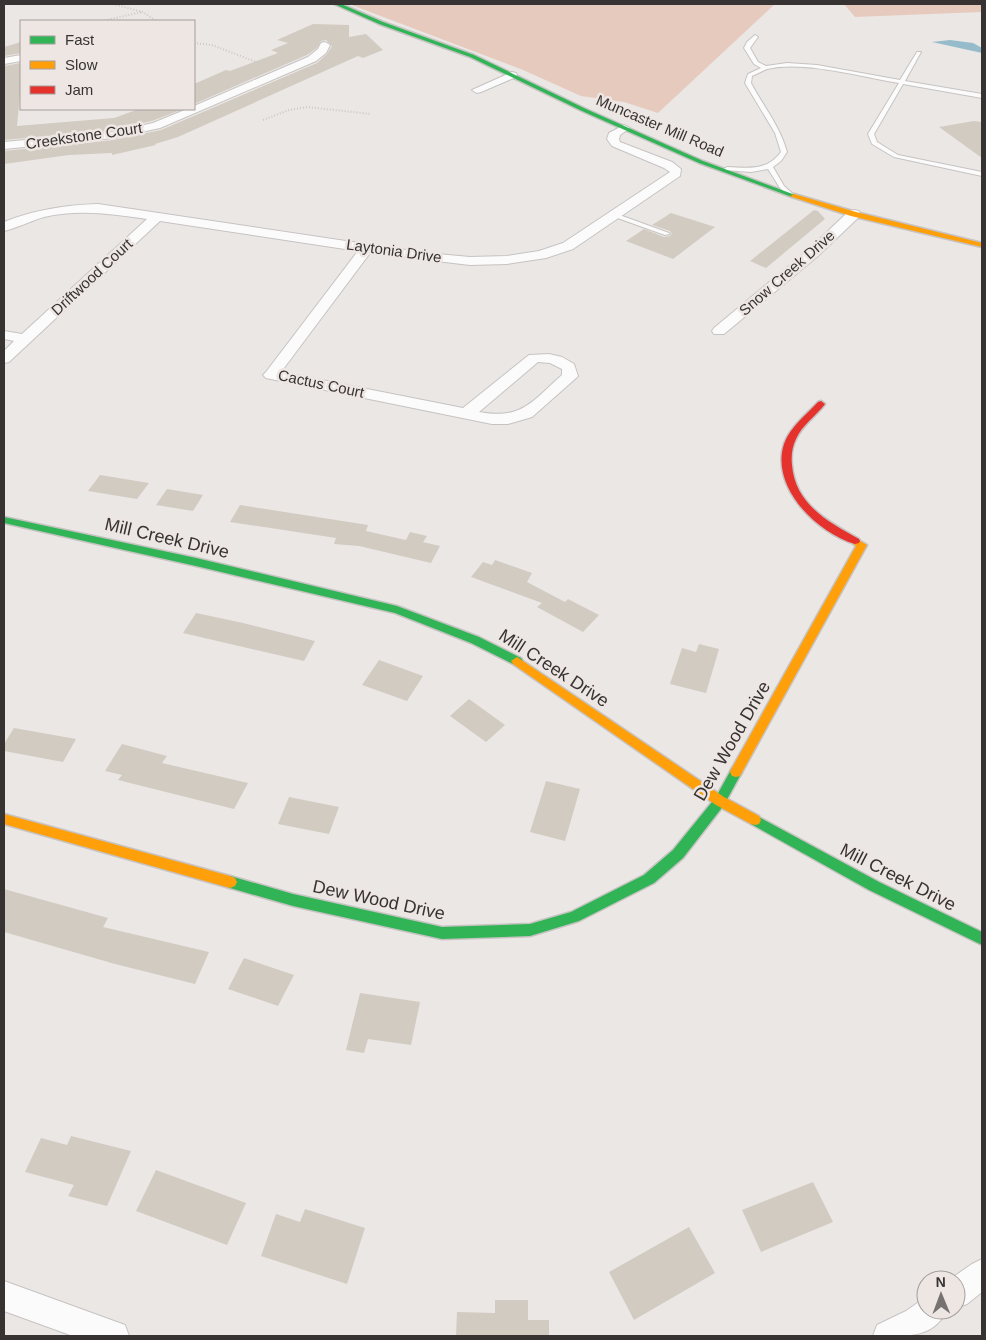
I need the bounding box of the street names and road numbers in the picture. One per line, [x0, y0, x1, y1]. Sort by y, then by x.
street label: Muncaster Mill Road [594, 91, 726, 160]
street label: Creekstone Court [25, 119, 144, 152]
street label: Snow Creek Drive [735, 227, 838, 319]
street label: Driftwood Court [48, 234, 136, 318]
street label: Laytonia Drive [345, 235, 443, 266]
street label: Cactus Court [277, 366, 366, 401]
street label: Mill Creek Drive [103, 514, 231, 562]
street label: Mill Creek Drive [495, 625, 613, 711]
street label: Dew Wood Drive [690, 678, 774, 804]
street label: Mill Creek Drive [837, 839, 959, 915]
street label: Dew Wood Drive [311, 876, 447, 924]

